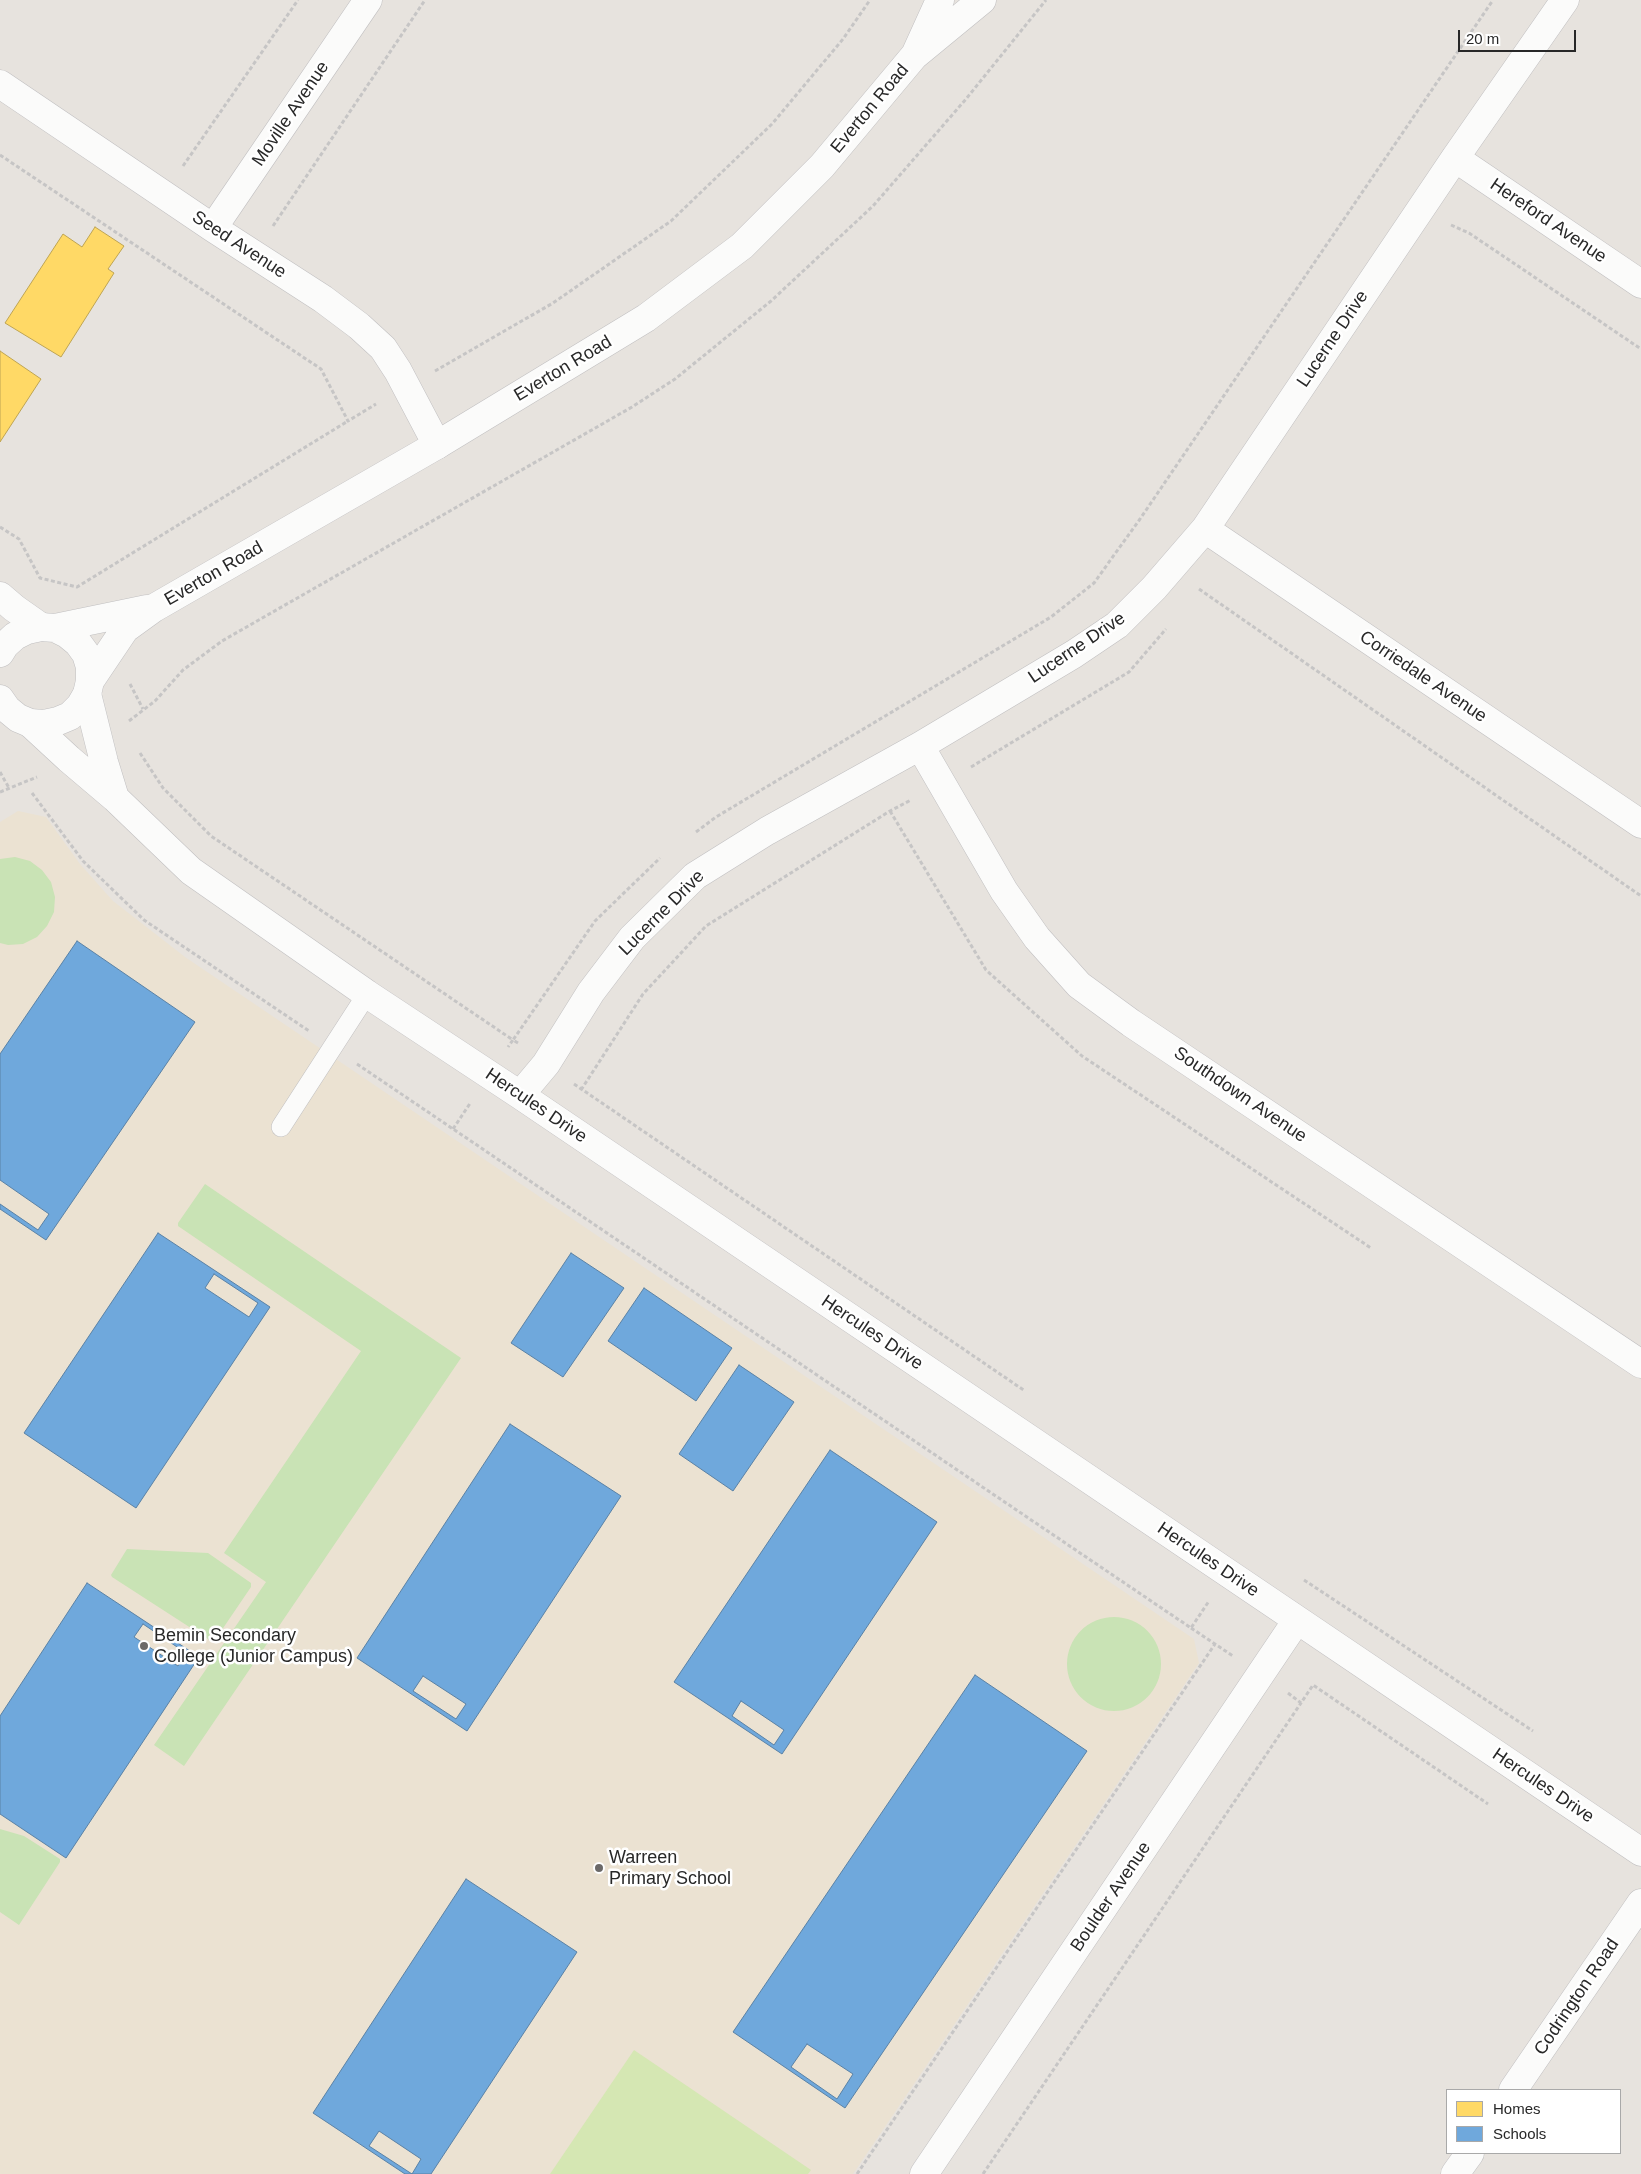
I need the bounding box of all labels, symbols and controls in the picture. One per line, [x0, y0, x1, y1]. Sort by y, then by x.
scale bar [1461, 20, 1578, 52]
text: 20 m [1466, 30, 1499, 47]
street label: Moville Avenue [248, 57, 334, 171]
street label: Everton Road [826, 60, 914, 158]
street label: Hereford Avenue [1486, 174, 1610, 268]
street label: Seed Avenue [188, 207, 290, 283]
street label: Lucerne Drive [1293, 287, 1373, 391]
street label: Everton Road [510, 331, 616, 407]
street label: Everton Road [161, 537, 267, 611]
street label: Lucerne Drive [1025, 608, 1129, 688]
street label: Corriedale Avenue [1355, 626, 1491, 728]
street label: Lucerne Drive [615, 866, 709, 960]
street label: Southdown Avenue [1169, 1042, 1311, 1148]
street label: Hercules Drive [481, 1064, 591, 1148]
street label: Hercules Drive [817, 1291, 927, 1375]
street label: Hercules Drive [1153, 1518, 1263, 1602]
place label: Bemin Secondary College (Junior Campus) [154, 1625, 353, 1668]
marker: Bemin Secondary College (Junior Campus) [138, 1640, 150, 1652]
street label: Hercules Drive [1488, 1744, 1598, 1828]
street label: Boulder Avenue [1066, 1838, 1156, 1956]
place label: Warreen Primary School [609, 1847, 731, 1890]
marker: Warreen Primary School [593, 1862, 605, 1874]
street label: Codrington Road [1530, 1935, 1624, 2059]
legend [1446, 2089, 1621, 2154]
text: Homes [1493, 2100, 1541, 2117]
text: Schools [1493, 2125, 1546, 2142]

